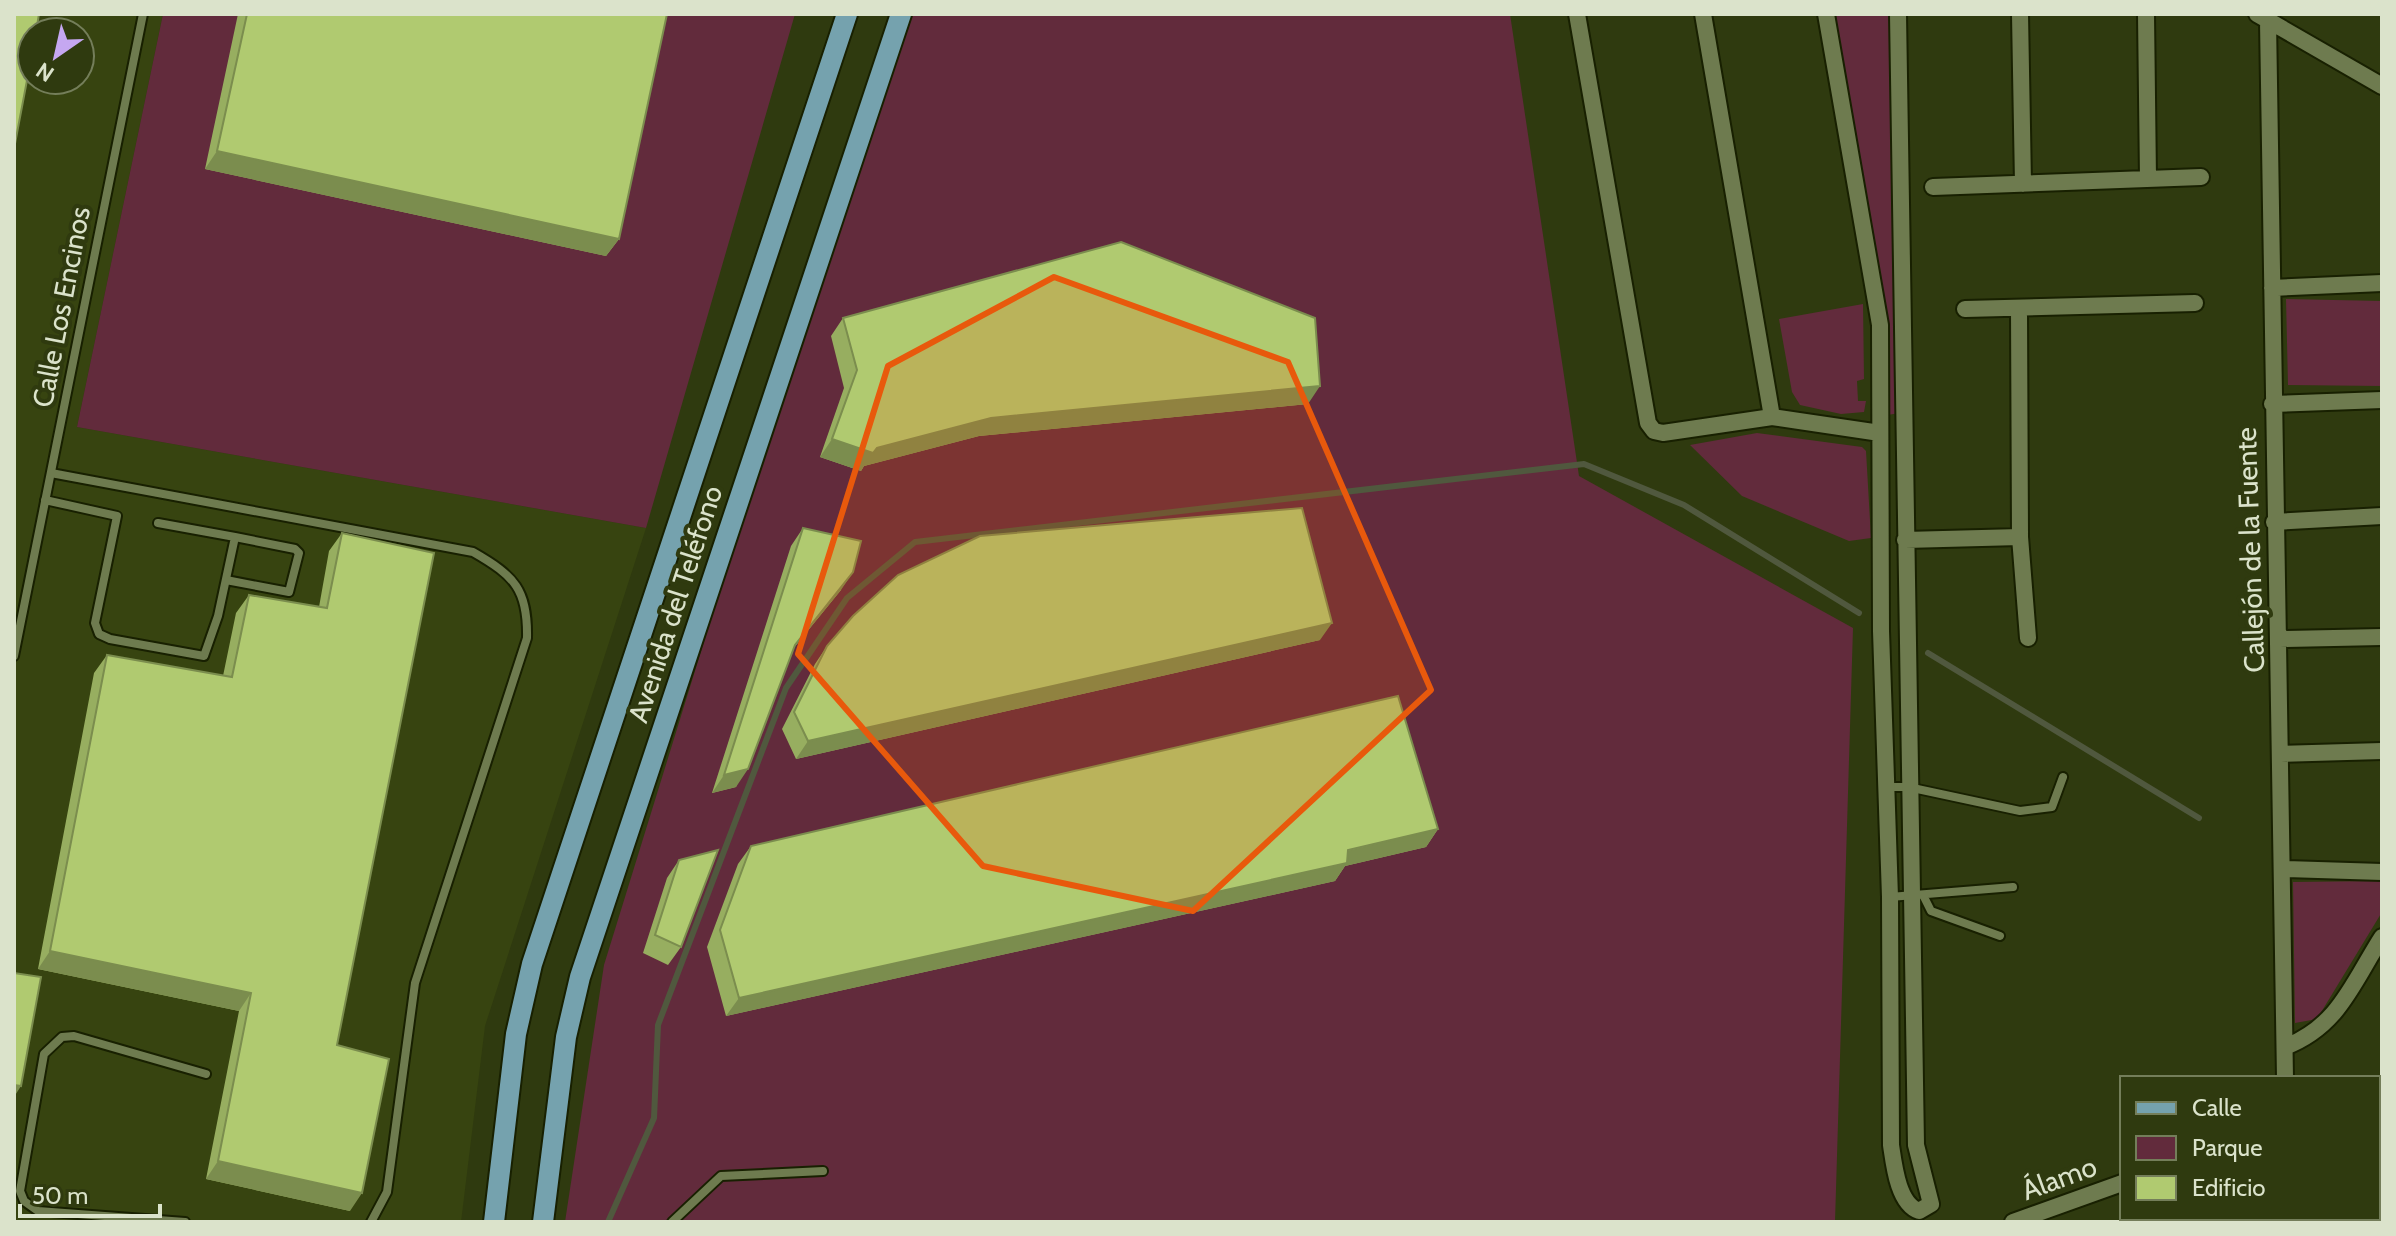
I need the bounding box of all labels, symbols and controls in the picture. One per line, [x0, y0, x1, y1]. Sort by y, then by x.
north arrow [16, 16, 96, 96]
text: N [31, 57, 59, 88]
street label: Calle Los Encinos [25, 204, 97, 410]
street label: Callejón de la Fuente [2229, 427, 2271, 673]
street label: Avenida del Teléfono [621, 481, 729, 727]
legend [2120, 1076, 2380, 1220]
text: Calle [2192, 1093, 2242, 1122]
text: Parque [2192, 1133, 2262, 1162]
street label: Álamo [2017, 1149, 2101, 1207]
scale bar [20, 1168, 160, 1218]
text: Edificio [2192, 1173, 2266, 1202]
text: 50 m [32, 1181, 88, 1210]

